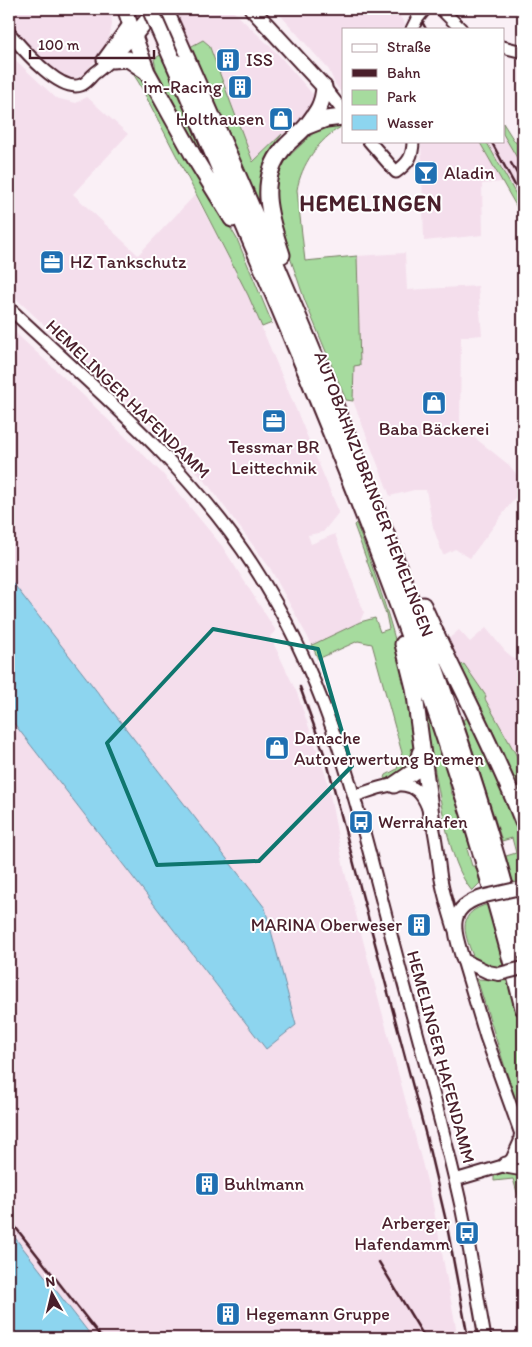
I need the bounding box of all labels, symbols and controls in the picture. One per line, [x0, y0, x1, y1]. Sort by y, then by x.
scale bar [30, 28, 154, 60]
legend [342, 28, 504, 142]
text: 100 m [38, 36, 80, 54]
text: Straße [387, 38, 431, 56]
building icon: ISS [215, 47, 241, 73]
place label: ISS [246, 49, 273, 71]
text: Bahn [387, 64, 421, 82]
building icon: im-Racing [227, 74, 253, 100]
place label: im-Racing [143, 76, 223, 98]
text: Park [387, 88, 417, 106]
shop icon: Holthausen [268, 106, 294, 132]
place label: Holthausen [176, 108, 264, 130]
text: Wasser [387, 114, 434, 132]
bar icon: Aladin [413, 160, 439, 186]
place label: Aladin [444, 162, 494, 184]
district label: HEMELINGEN [299, 190, 443, 217]
office icon: HZ Tankschutz [39, 249, 65, 275]
place label: HZ Tankschutz [70, 251, 187, 273]
street label: HEMELINGER HAFENDAMM [41, 315, 215, 483]
street label: AUTOBAHNZUBRINGER HEMELINGEN [309, 348, 439, 640]
shop icon: Baba Bäckerei [421, 390, 447, 416]
office icon: Tessmar BR Leittechnik [261, 408, 287, 434]
place label: Baba Bäckerei [379, 418, 489, 440]
place label: Tessmar BR Leittechnik [229, 436, 319, 479]
place label: Danache Autoverwertung Bremen [294, 727, 484, 770]
shop icon: Danache Autoverwertung Bremen [264, 735, 290, 761]
bus stop icon: Werrahafen [348, 809, 374, 835]
place label: Werrahafen [378, 811, 468, 833]
building icon: MARINA Oberweser [406, 912, 432, 938]
place label: MARINA Oberweser [251, 914, 402, 936]
street label: HEMELINGER HAFENDAMM [402, 948, 480, 1166]
building icon: Buhlmann [194, 1171, 220, 1197]
place label: Buhlmann [224, 1173, 305, 1195]
place label: Arberger Hafendamm [355, 1212, 451, 1255]
bus stop icon: Arberger Hafendamm [454, 1220, 480, 1246]
north arrow [28, 1270, 78, 1320]
text: N [44, 1273, 56, 1291]
building icon: Hegemann Gruppe [215, 1301, 241, 1327]
place label: Hegemann Gruppe [246, 1303, 390, 1325]

